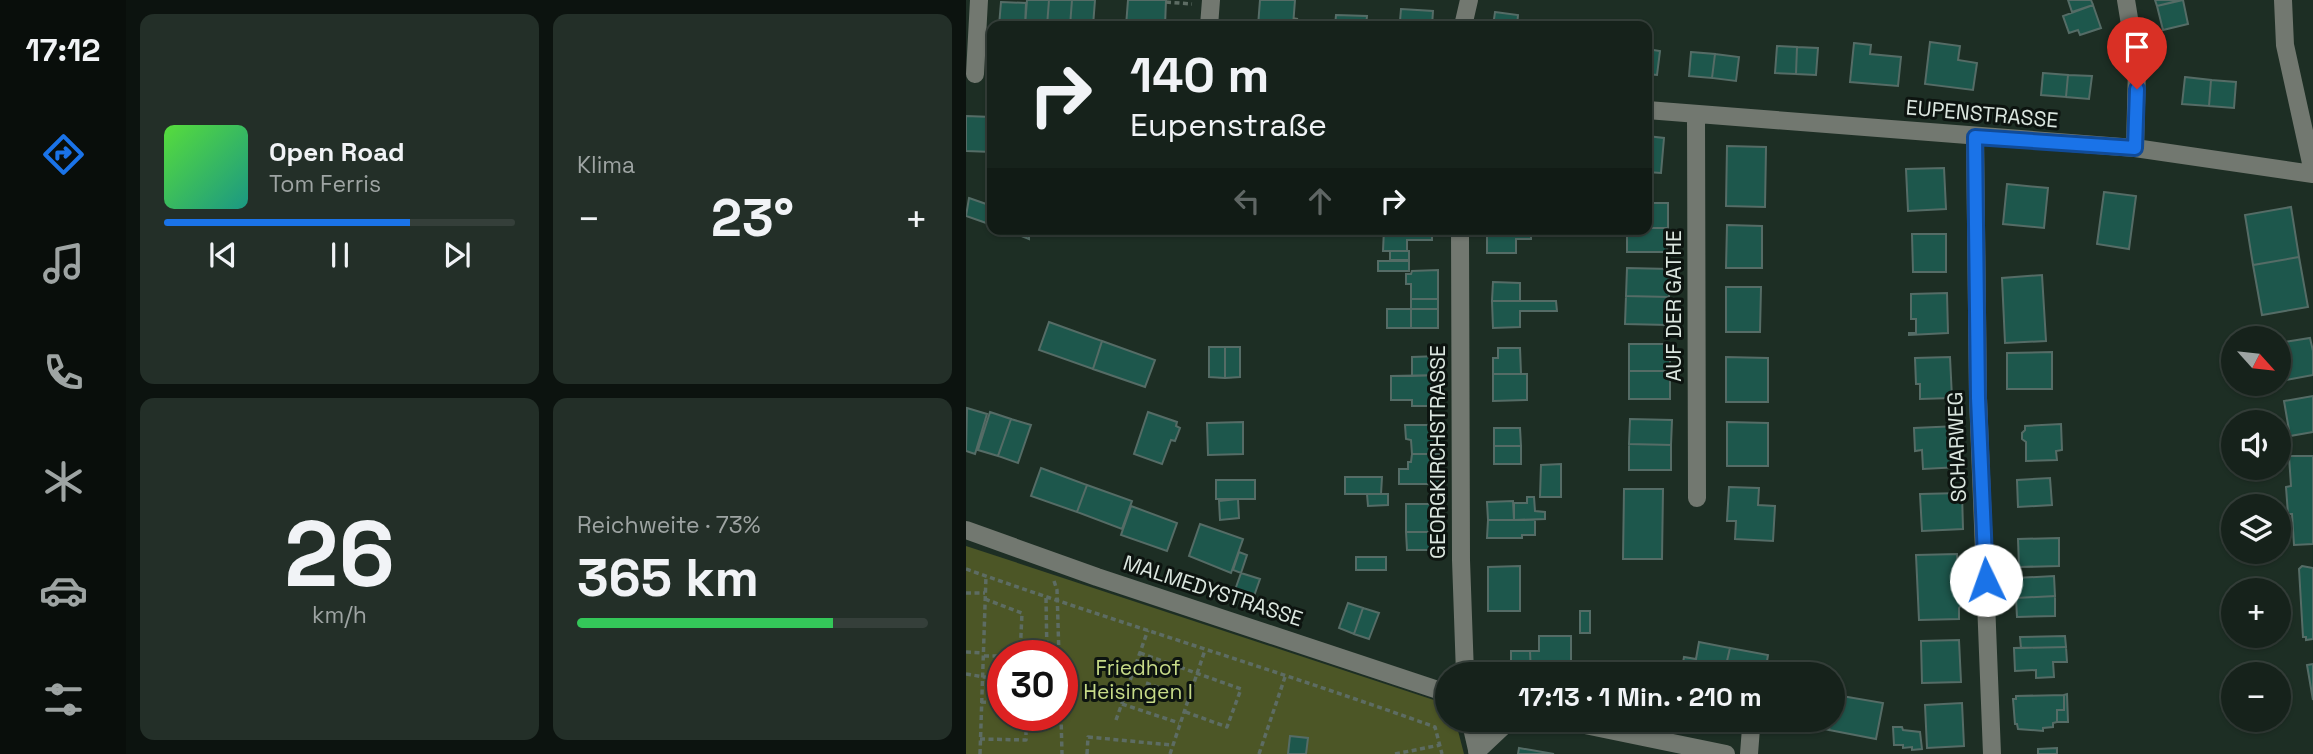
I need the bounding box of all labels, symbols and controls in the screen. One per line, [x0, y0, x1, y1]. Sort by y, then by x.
pin [2107, 17, 2167, 89]
icon: arrive [2118, 28, 2156, 66]
text: 17:12 [25, 30, 101, 70]
text: 140 m [1130, 44, 1269, 106]
icon: right [1015, 49, 1106, 140]
street label: EUPENSTRASSE [1905, 93, 2059, 134]
text: Eupenstraße [1130, 105, 1327, 145]
icon: directions [39, 130, 88, 179]
text: Open Road [269, 135, 405, 169]
text: Klima [577, 150, 635, 180]
text: Tom Ferris [269, 169, 381, 199]
icon: left [1228, 182, 1266, 220]
icon: ahead [1301, 182, 1339, 220]
icon: right [1374, 182, 1412, 220]
text: 23° [711, 185, 794, 251]
text: − [577, 195, 601, 243]
text: + [904, 195, 928, 243]
street label: AUF DER GATHE [1660, 230, 1687, 382]
icon: previous [204, 236, 242, 274]
icon: pause [321, 236, 359, 274]
icon: next [438, 236, 476, 274]
icon: music [39, 239, 88, 288]
north arrow [2221, 326, 2291, 396]
map controls [2221, 326, 2291, 732]
street label: GEORGKIRCHSTRASSE [1424, 345, 1451, 559]
icon: phone [39, 348, 88, 397]
street label: SCHARWEG [1941, 391, 1972, 503]
button: sound [2221, 410, 2291, 480]
icon: climate [39, 457, 88, 506]
button: layers [2221, 494, 2291, 564]
text: 26 [284, 496, 395, 613]
text: Reichweite · 73% [577, 510, 760, 540]
position arrow [1949, 543, 2023, 617]
text: 365 km [577, 545, 759, 611]
street label: MALMEDYSTRASSE [1120, 549, 1306, 632]
icon: car [39, 566, 88, 615]
button: + [2221, 578, 2291, 648]
text: km/h [312, 600, 367, 630]
speed limit sign: 30 [987, 640, 1078, 731]
park label: Friedhof Heisingen I [1083, 654, 1193, 705]
button: − [2221, 662, 2291, 732]
icon: filters [39, 675, 88, 724]
text: 17:13 · 1 Min. · 210 m [1518, 680, 1762, 714]

